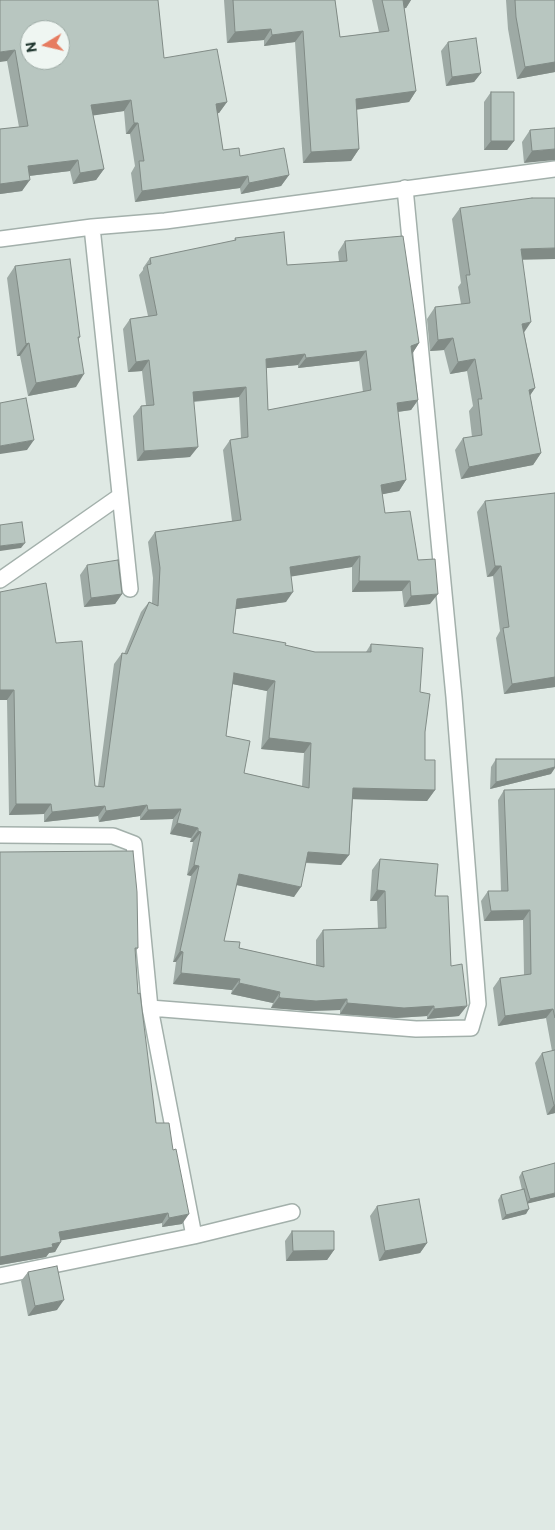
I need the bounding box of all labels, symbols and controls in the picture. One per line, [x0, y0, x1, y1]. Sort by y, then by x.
north arrow [20, 20, 70, 70]
text: N [21, 41, 40, 54]

